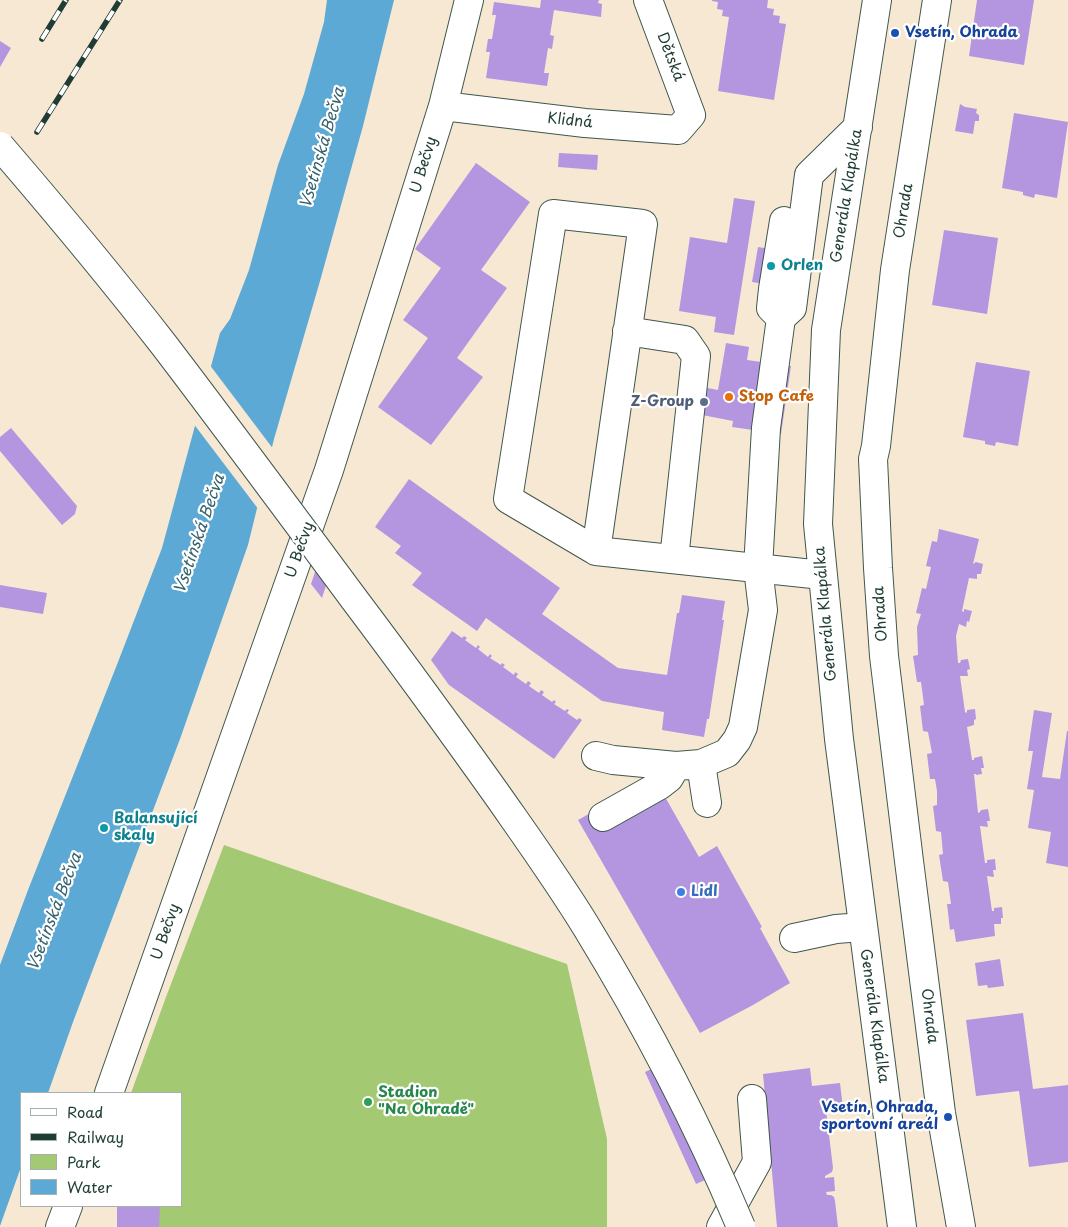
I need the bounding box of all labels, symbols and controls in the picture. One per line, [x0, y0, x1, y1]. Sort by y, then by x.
place label: Vsetín, Ohrada [905, 24, 1018, 42]
marker: Vsetín, Ohrada [889, 27, 901, 39]
street label: Dětská [652, 30, 688, 84]
water label: Vsetínská Bečva [297, 85, 349, 211]
street label: Klidná [547, 110, 593, 132]
street label: Generála Klapálka [828, 128, 866, 264]
street label: U Bečvy [407, 134, 441, 196]
street label: Ohrada [891, 182, 917, 240]
place label: Orlen [781, 257, 823, 275]
marker: Orlen [765, 260, 777, 272]
place label: Stop Cafe [739, 388, 814, 406]
marker: Stop Cafe [723, 391, 735, 403]
place label: Z-Group [631, 393, 694, 411]
marker: Z-Group [698, 396, 710, 408]
water label: Vsetínská Bečva [171, 472, 229, 596]
street label: U Bečvy [282, 519, 318, 581]
street label: Generála Klapálka [811, 546, 841, 682]
street label: Ohrada [870, 586, 892, 642]
place label: Balansující skaly [114, 810, 197, 845]
marker: Balansující skaly [98, 822, 110, 834]
water label: Vsetínská Bečva [24, 850, 86, 974]
place label: Lidl [691, 883, 718, 901]
marker: Lidl [675, 886, 687, 898]
street label: U Bečvy [148, 901, 184, 963]
street label: Generála Klapálka [856, 948, 892, 1084]
street label: Ohrada [917, 987, 941, 1045]
place label: Stadion "Na Ohradě" [378, 1084, 474, 1119]
legend [20, 1092, 182, 1207]
marker: Stadion "Na Ohradě" [362, 1096, 374, 1108]
place label: Vsetín, Ohrada, sportovní areál [821, 1099, 938, 1134]
text: Road [67, 1100, 103, 1123]
marker: Vsetín, Ohrada, sportovní areál [942, 1111, 954, 1123]
text: Railway [67, 1125, 124, 1148]
text: Park [67, 1150, 101, 1173]
text: Water [67, 1175, 112, 1198]

